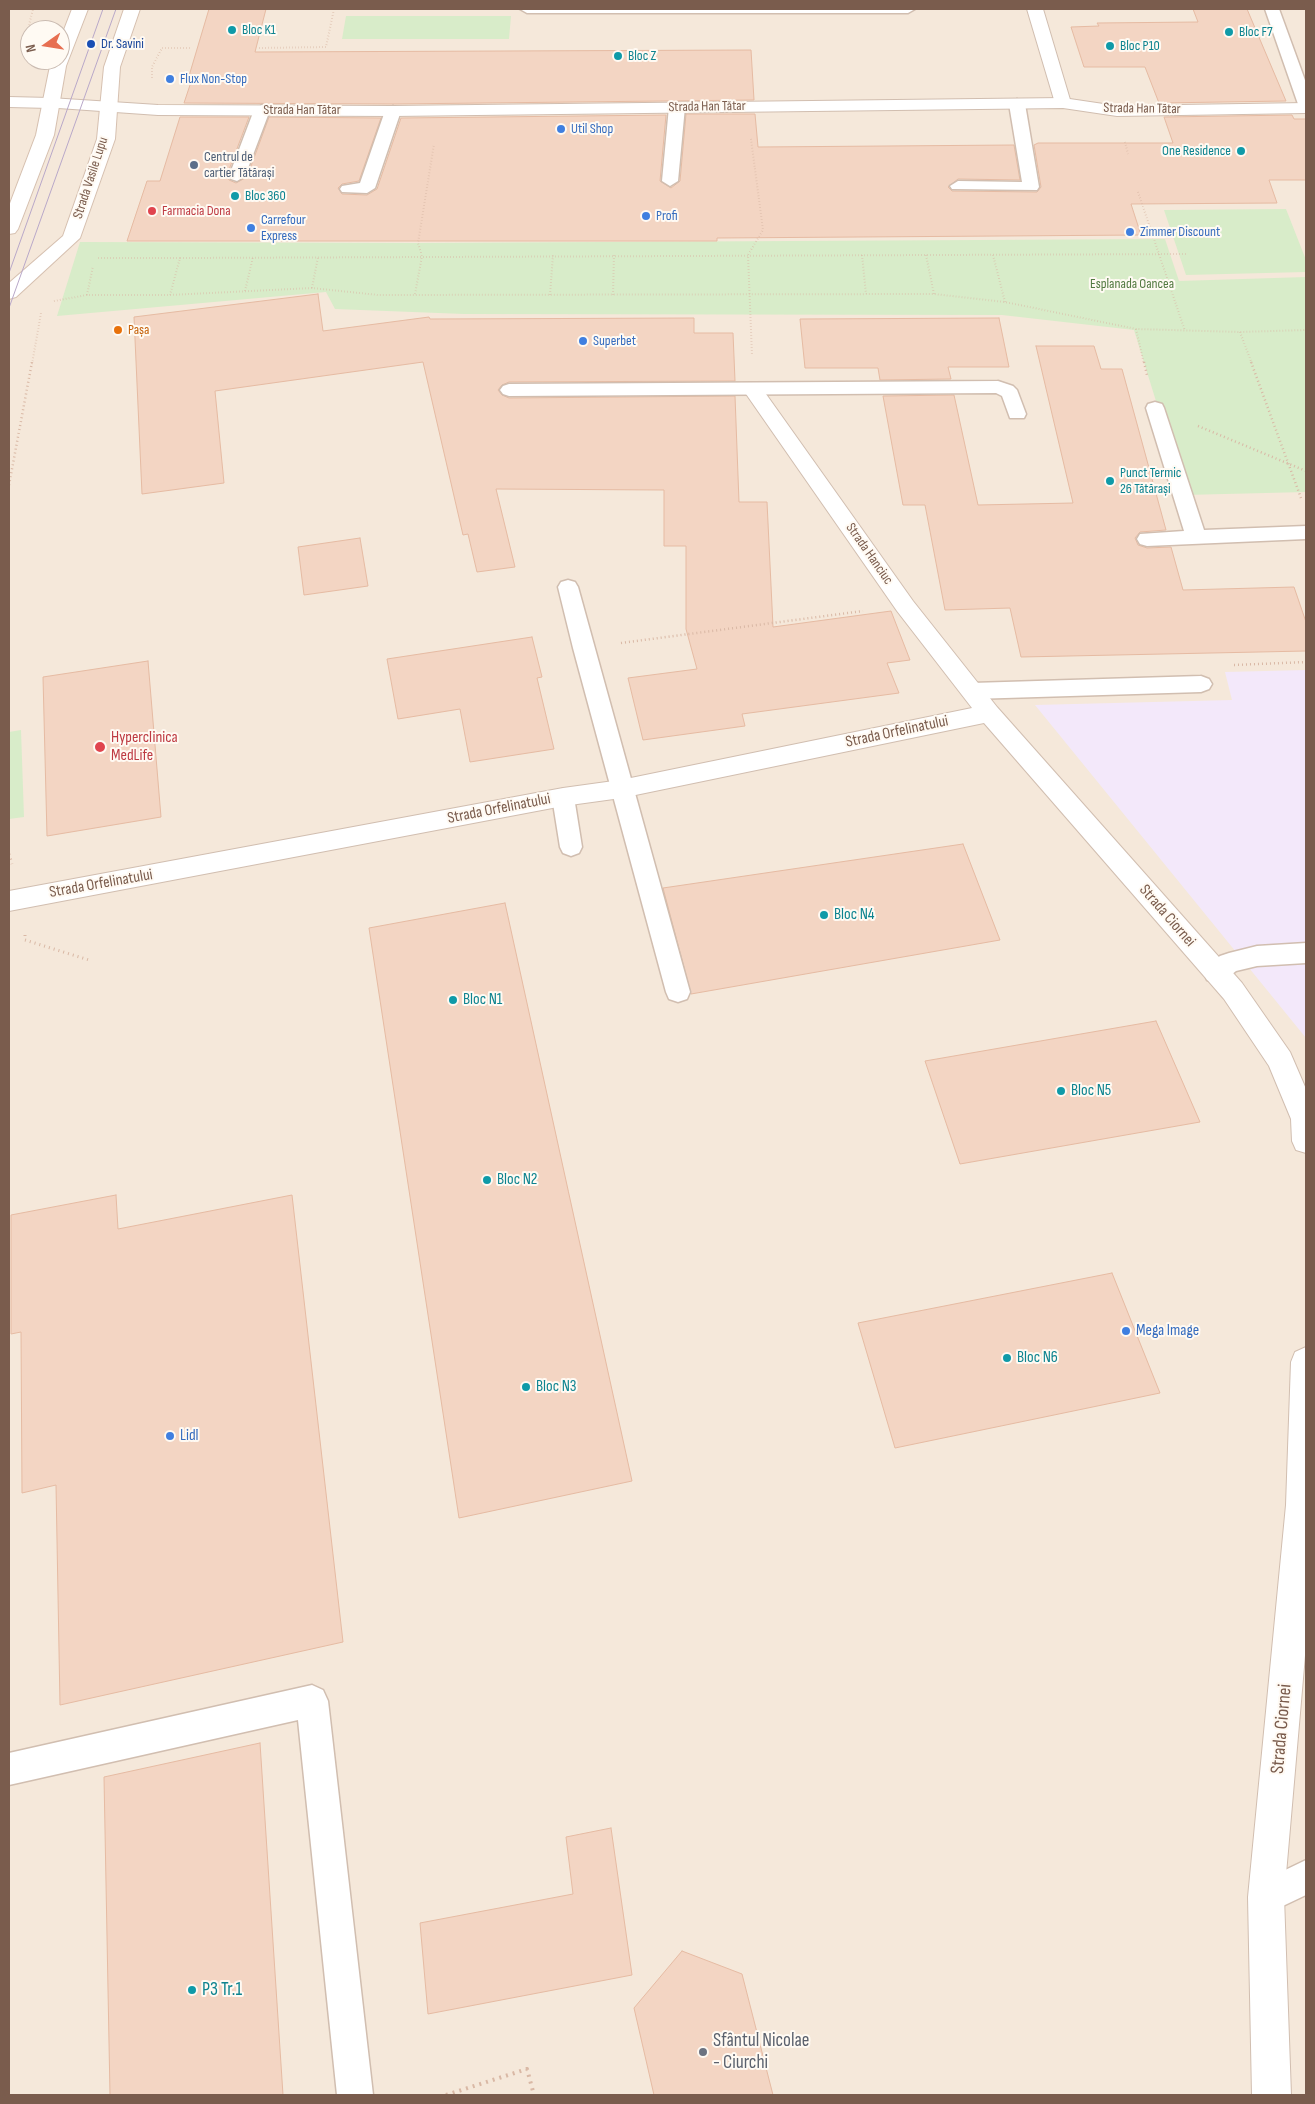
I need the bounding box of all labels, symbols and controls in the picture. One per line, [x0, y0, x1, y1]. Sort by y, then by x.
north arrow [20, 20, 70, 70]
place label: Bloc K1 [242, 22, 276, 38]
marker: Bloc K1 [226, 24, 238, 36]
place label: Bloc F7 [1239, 24, 1273, 40]
marker: Bloc F7 [1223, 26, 1235, 38]
place label: Dr. Savini [101, 36, 144, 52]
marker: Dr. Savini [85, 38, 97, 50]
place label: Bloc P10 [1120, 38, 1160, 54]
marker: Bloc P10 [1104, 40, 1116, 52]
text: N [22, 43, 40, 54]
place label: Bloc Z [628, 48, 656, 64]
marker: Bloc Z [612, 50, 624, 62]
place label: Flux Non-Stop [180, 71, 247, 87]
marker: Flux Non-Stop [164, 73, 176, 85]
street label: Strada Han Tătar [668, 98, 746, 116]
street label: Strada Han Tătar [1103, 100, 1181, 118]
street label: Strada Han Tătar [263, 102, 341, 118]
place label: Util Shop [571, 121, 613, 137]
marker: Util Shop [555, 123, 567, 135]
street label: Strada Vasile Lupu [70, 135, 112, 221]
place label: One Residence [1162, 143, 1231, 159]
marker: One Residence [1235, 145, 1247, 157]
place label: Centrul de cartier Tătărași [204, 149, 274, 182]
marker: Centrul de cartier Tătărași [188, 159, 200, 171]
place label: Bloc 360 [245, 188, 286, 204]
marker: Bloc 360 [229, 190, 241, 202]
place label: Farmacia Dona [162, 203, 231, 219]
marker: Farmacia Dona [146, 205, 158, 217]
place label: Profi [656, 208, 678, 224]
marker: Profi [640, 210, 652, 222]
place label: Carrefour Express [261, 212, 306, 244]
marker: Carrefour Express [245, 222, 257, 234]
place label: Zimmer Discount [1140, 224, 1220, 240]
marker: Zimmer Discount [1124, 226, 1136, 238]
park label: Esplanada Oancea [1090, 276, 1174, 292]
place label: Pașa [128, 322, 149, 338]
marker: Pașa [112, 324, 124, 336]
place label: Superbet [593, 333, 636, 349]
marker: Superbet [577, 335, 589, 347]
place label: Punct Termic 26 Tătărași [1120, 465, 1181, 498]
marker: Punct Termic 26 Tătărași [1104, 475, 1116, 487]
street label: Strada Hanciuc [842, 520, 896, 588]
street label: Strada Orfelinatului [844, 712, 950, 752]
place label: Hyperclinica MedLife [111, 728, 178, 766]
marker: Hyperclinica MedLife [93, 740, 107, 754]
street label: Strada Orfelinatului [446, 790, 552, 828]
street label: Strada Orfelinatului [48, 865, 154, 903]
street label: Strada Ciornei [1135, 881, 1199, 951]
place label: Bloc N4 [834, 905, 875, 925]
marker: Bloc N4 [818, 909, 830, 921]
place label: Bloc N1 [463, 990, 502, 1010]
marker: Bloc N1 [447, 994, 459, 1006]
place label: Bloc N5 [1071, 1081, 1111, 1101]
marker: Bloc N5 [1055, 1085, 1067, 1097]
place label: Bloc N2 [497, 1170, 537, 1190]
marker: Bloc N2 [481, 1174, 493, 1186]
place label: Mega Image [1136, 1321, 1199, 1341]
marker: Mega Image [1120, 1325, 1132, 1337]
place label: Bloc N6 [1017, 1348, 1058, 1368]
marker: Bloc N6 [1001, 1352, 1013, 1364]
place label: Bloc N3 [536, 1377, 577, 1397]
marker: Bloc N3 [520, 1381, 532, 1393]
place label: Lidl [180, 1426, 199, 1446]
marker: Lidl [164, 1430, 176, 1442]
street label: Strada Ciornei [1267, 1683, 1297, 1775]
place label: P3 Tr.1 [202, 1979, 242, 2001]
marker: P3 Tr.1 [186, 1984, 198, 1996]
place label: Sfântul Nicolae - Ciurchi [713, 2030, 809, 2074]
marker: Sfântul Nicolae - Ciurchi [697, 2046, 709, 2058]

